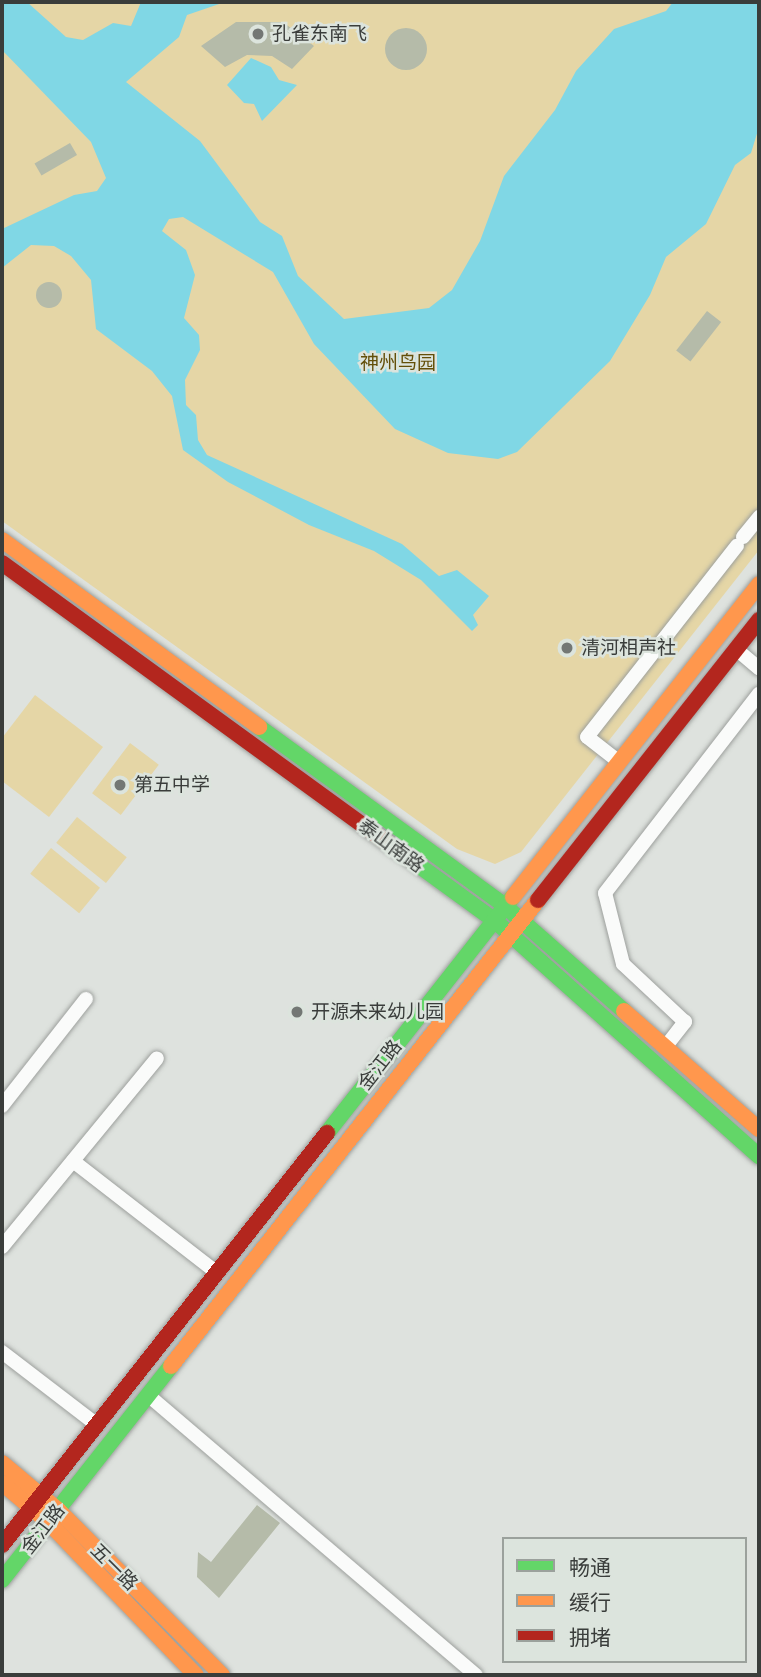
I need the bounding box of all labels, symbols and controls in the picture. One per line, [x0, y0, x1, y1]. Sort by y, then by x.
place label: 孔雀东南飞 [272, 23, 367, 45]
marker: 孔雀东南飞 [250, 26, 266, 42]
park label: 神州鸟园 [360, 352, 436, 374]
place label: 清河相声社 [581, 637, 676, 659]
marker: 清河相声社 [559, 640, 575, 656]
place label: 第五中学 [134, 774, 210, 796]
marker: 第五中学 [112, 777, 128, 793]
street label: 泰山南路 [354, 814, 428, 878]
place label: 开源未来幼儿园 [311, 1001, 444, 1023]
marker: 开源未来幼儿园 [289, 1004, 305, 1020]
street label: 金江路 [353, 1036, 407, 1094]
street label: 金江路 [16, 1500, 70, 1558]
legend [502, 1537, 747, 1663]
street label: 五一路 [86, 1539, 142, 1595]
text: 畅通 [569, 1555, 611, 1580]
text: 缓行 [569, 1590, 611, 1615]
text: 拥堵 [569, 1625, 611, 1650]

